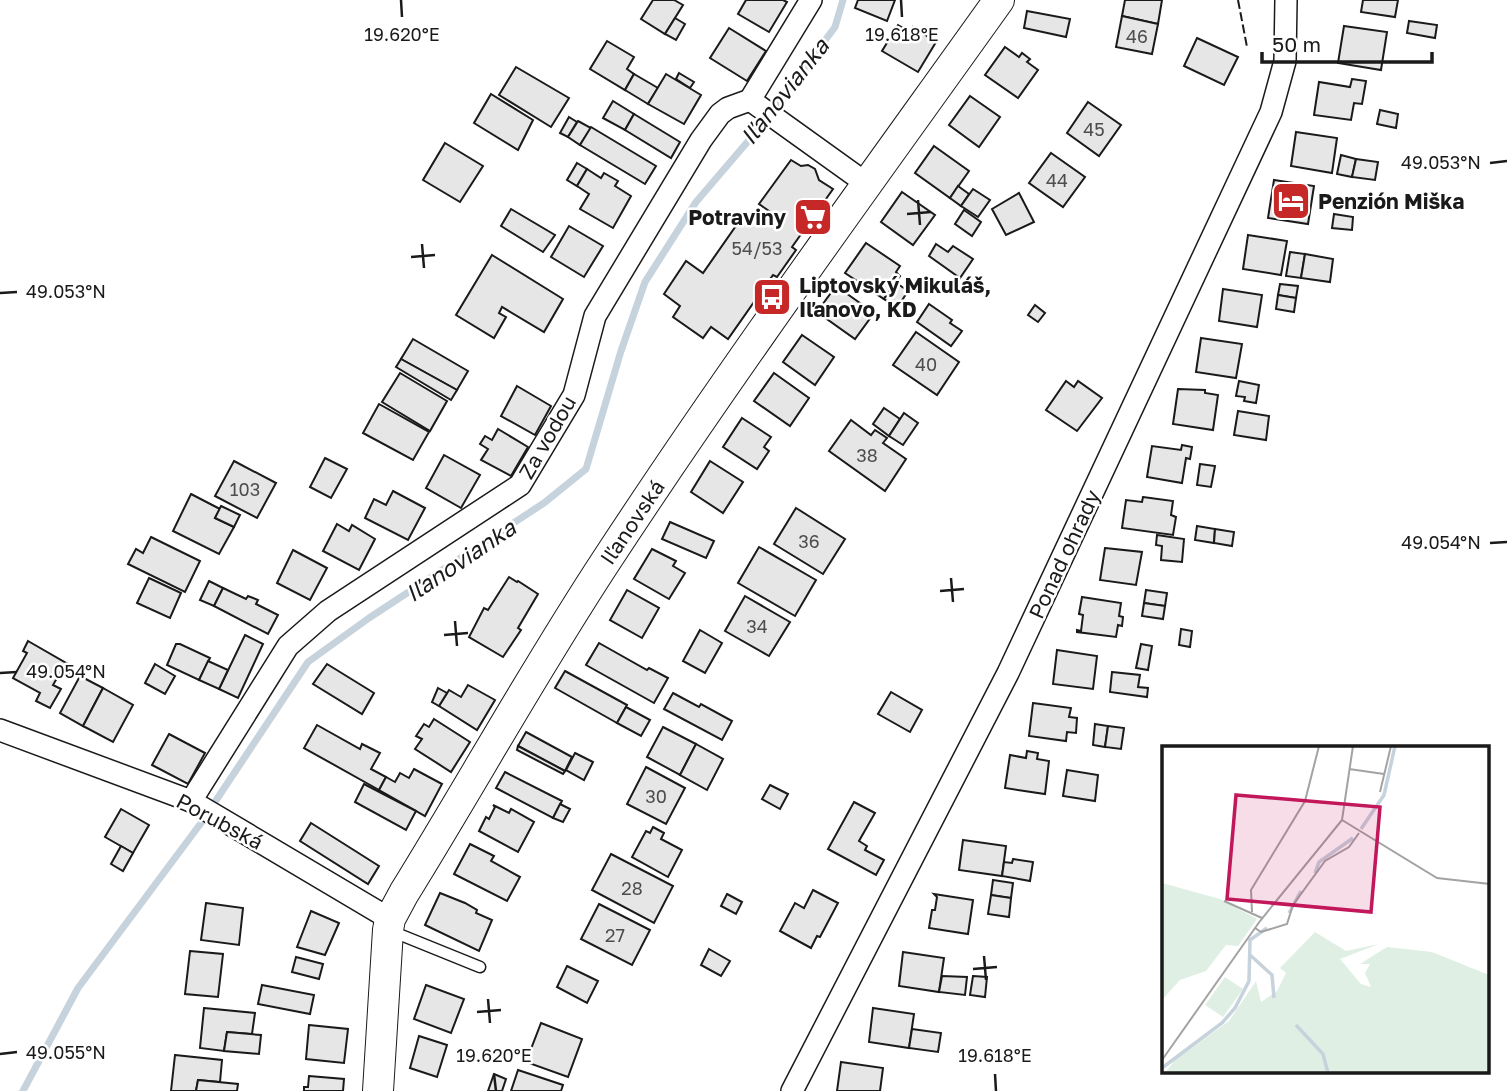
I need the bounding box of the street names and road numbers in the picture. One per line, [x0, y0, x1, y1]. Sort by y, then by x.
street label: Za vodou [513, 391, 581, 483]
street label: Iľanovská [594, 475, 670, 569]
street label: Ponad ohrady [1023, 485, 1105, 623]
street label: Porubská [172, 787, 268, 855]

